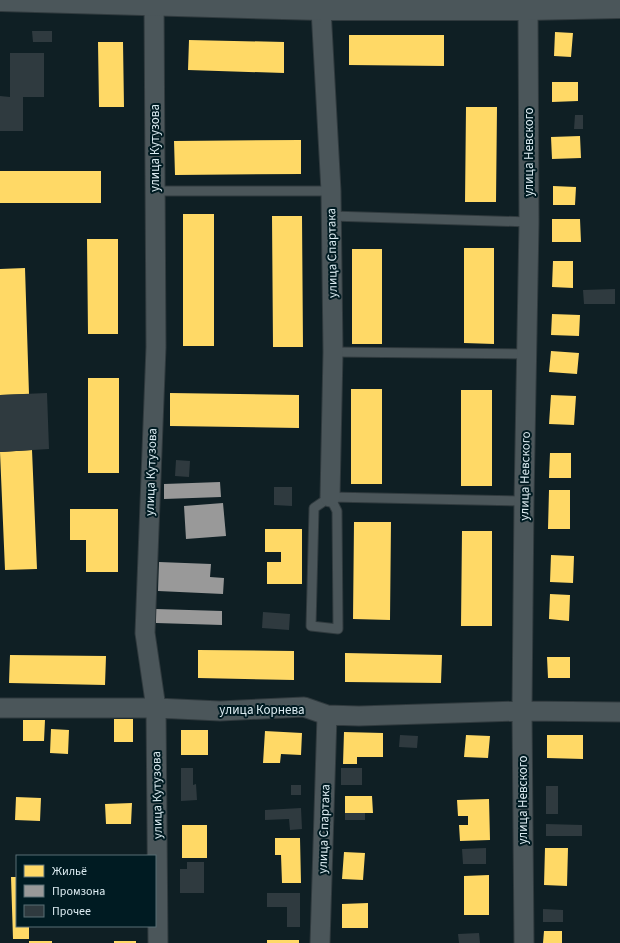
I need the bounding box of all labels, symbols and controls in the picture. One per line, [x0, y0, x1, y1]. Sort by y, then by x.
street label: улица Кутузова [146, 104, 164, 192]
street label: улица Невского [520, 107, 538, 197]
street label: улица Спартака [322, 208, 342, 298]
street label: улица Кутузова [140, 428, 162, 516]
street label: улица Невского [515, 431, 535, 521]
street label: улица Корнева [219, 701, 305, 719]
street label: улица Кутузова [147, 751, 167, 839]
street label: улица Невского [514, 755, 532, 845]
street label: улица Спартака [313, 784, 335, 874]
legend [16, 855, 156, 927]
text: Жильё [52, 863, 87, 880]
text: Промзона [52, 883, 105, 900]
text: Прочее [52, 903, 91, 920]

